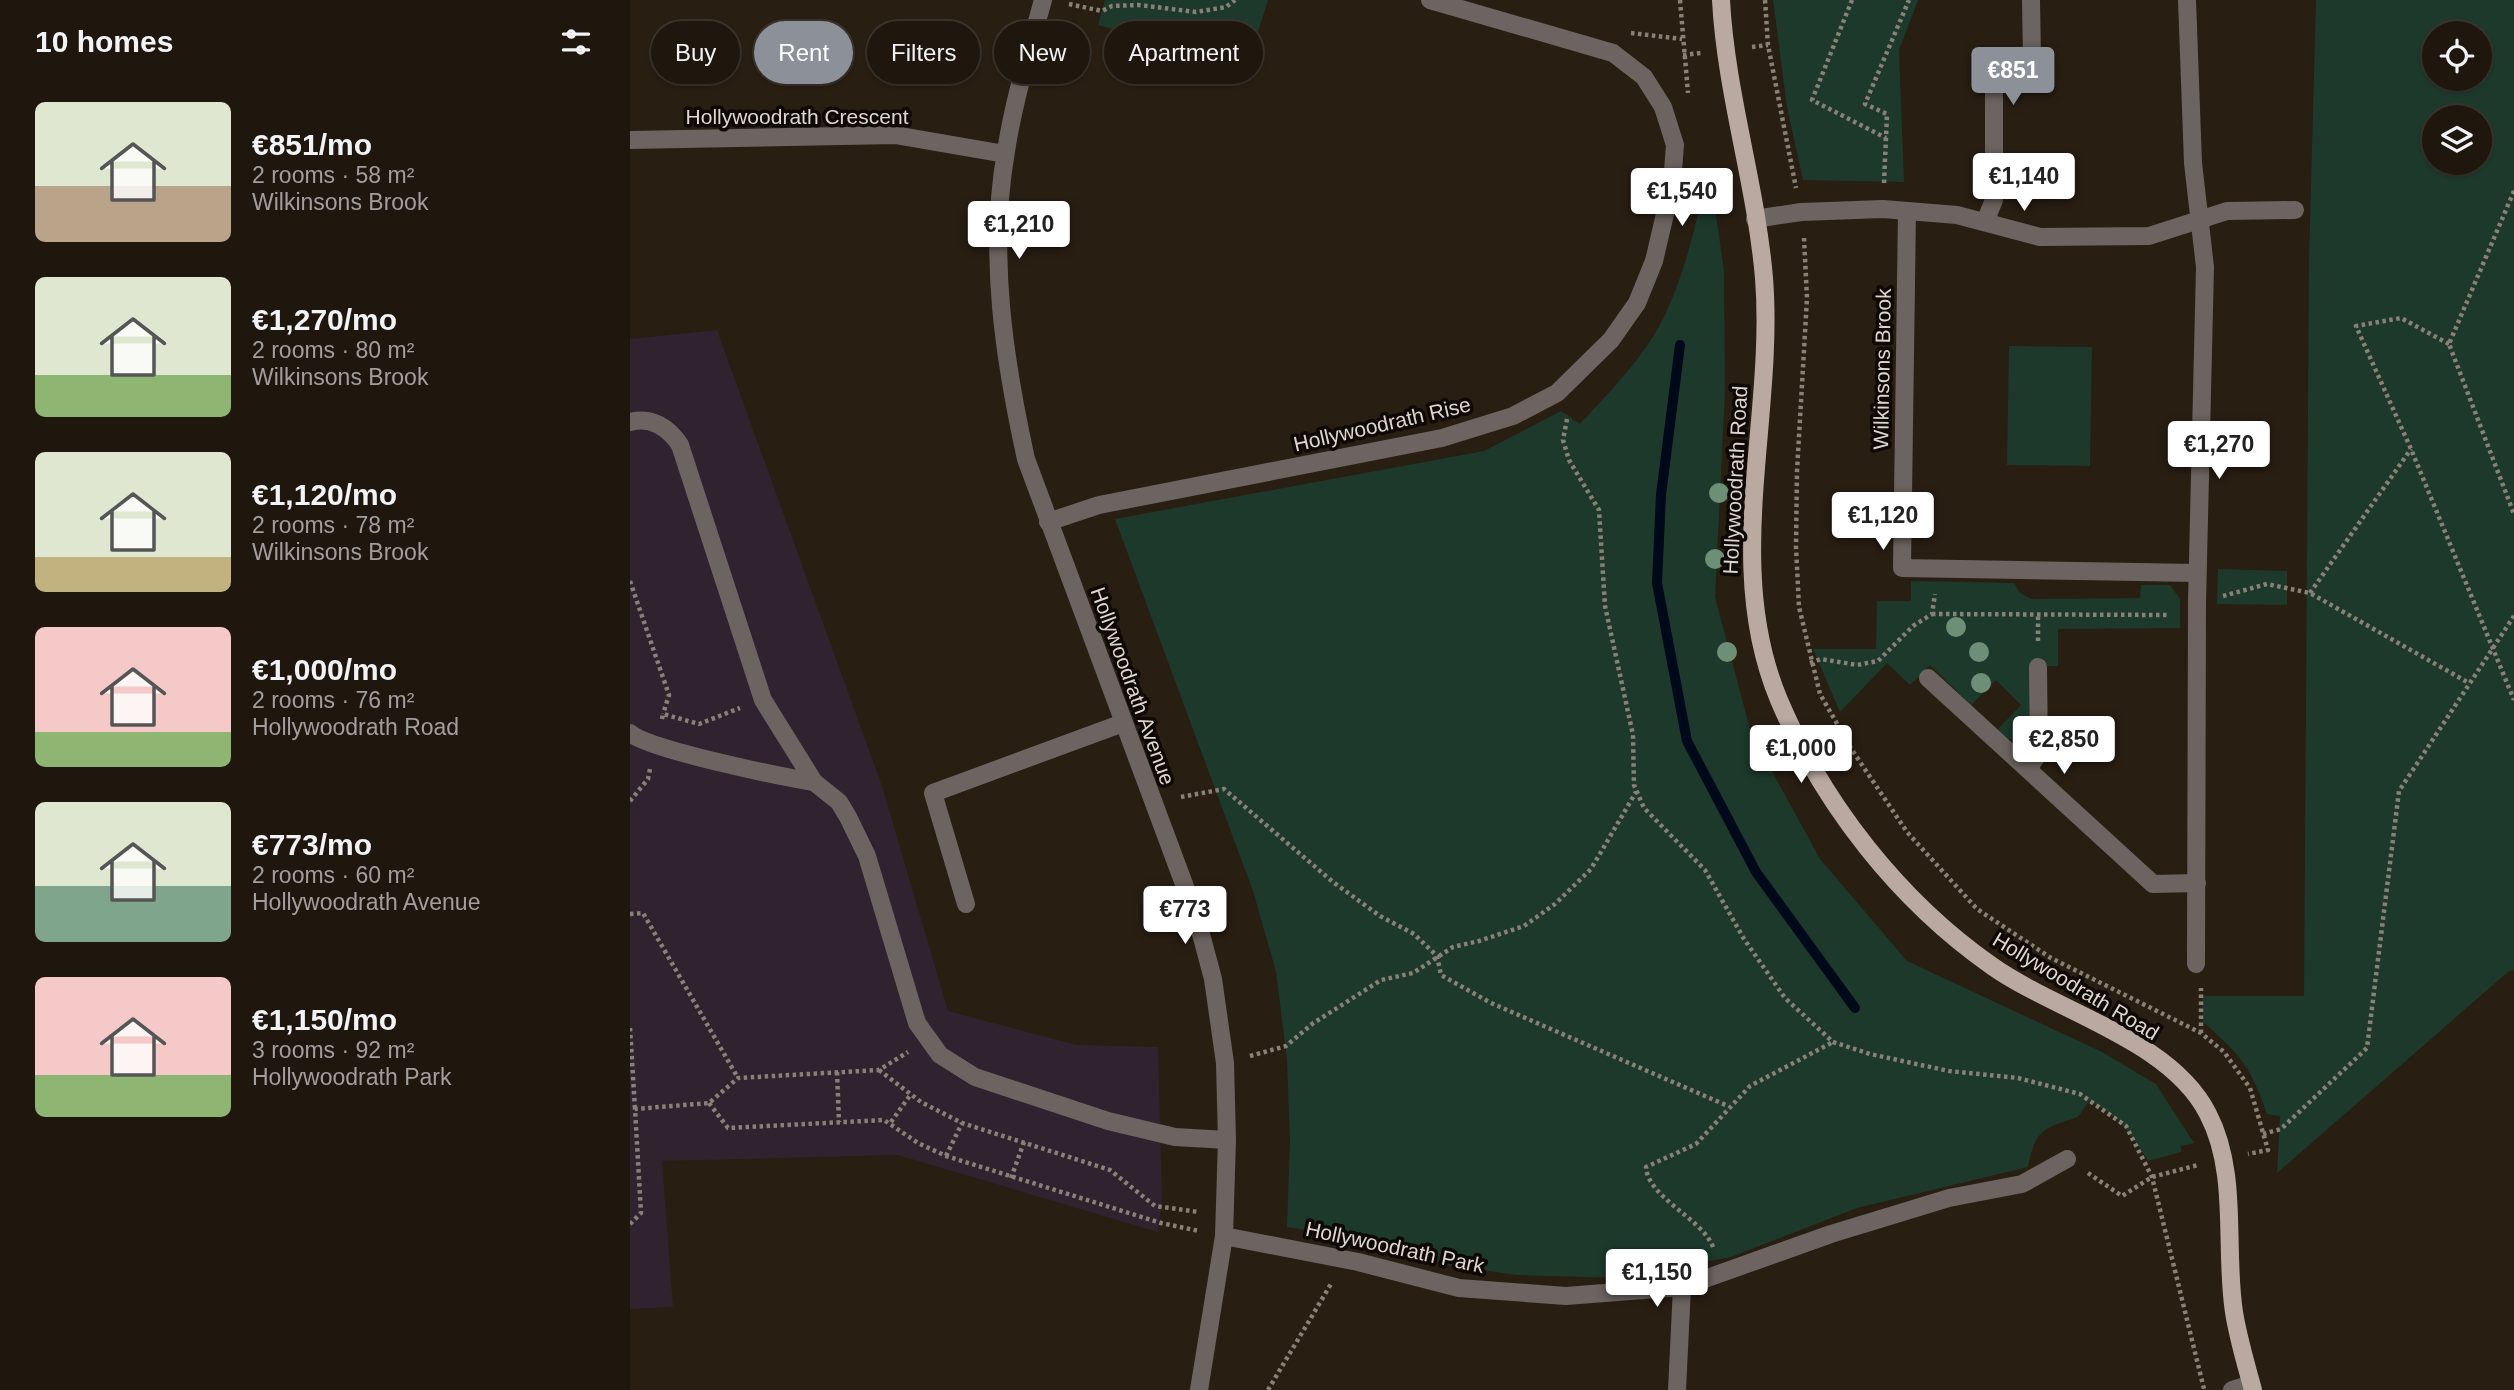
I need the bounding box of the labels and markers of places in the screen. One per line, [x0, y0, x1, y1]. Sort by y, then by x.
pin: €851 [1972, 48, 2054, 107]
pin: €1,140 [1967, 154, 2081, 213]
pin: €1,540 [1625, 168, 1739, 228]
pin: €1,210 [962, 202, 1076, 261]
pin: €1,270 [2162, 421, 2276, 481]
pin: €1,120 [1826, 492, 1940, 552]
pin: €2,850 [2007, 716, 2121, 776]
pin: €1,000 [1744, 726, 1858, 785]
pin: €773 [1144, 886, 1226, 946]
pin: €1,150 [1600, 1250, 1714, 1309]

